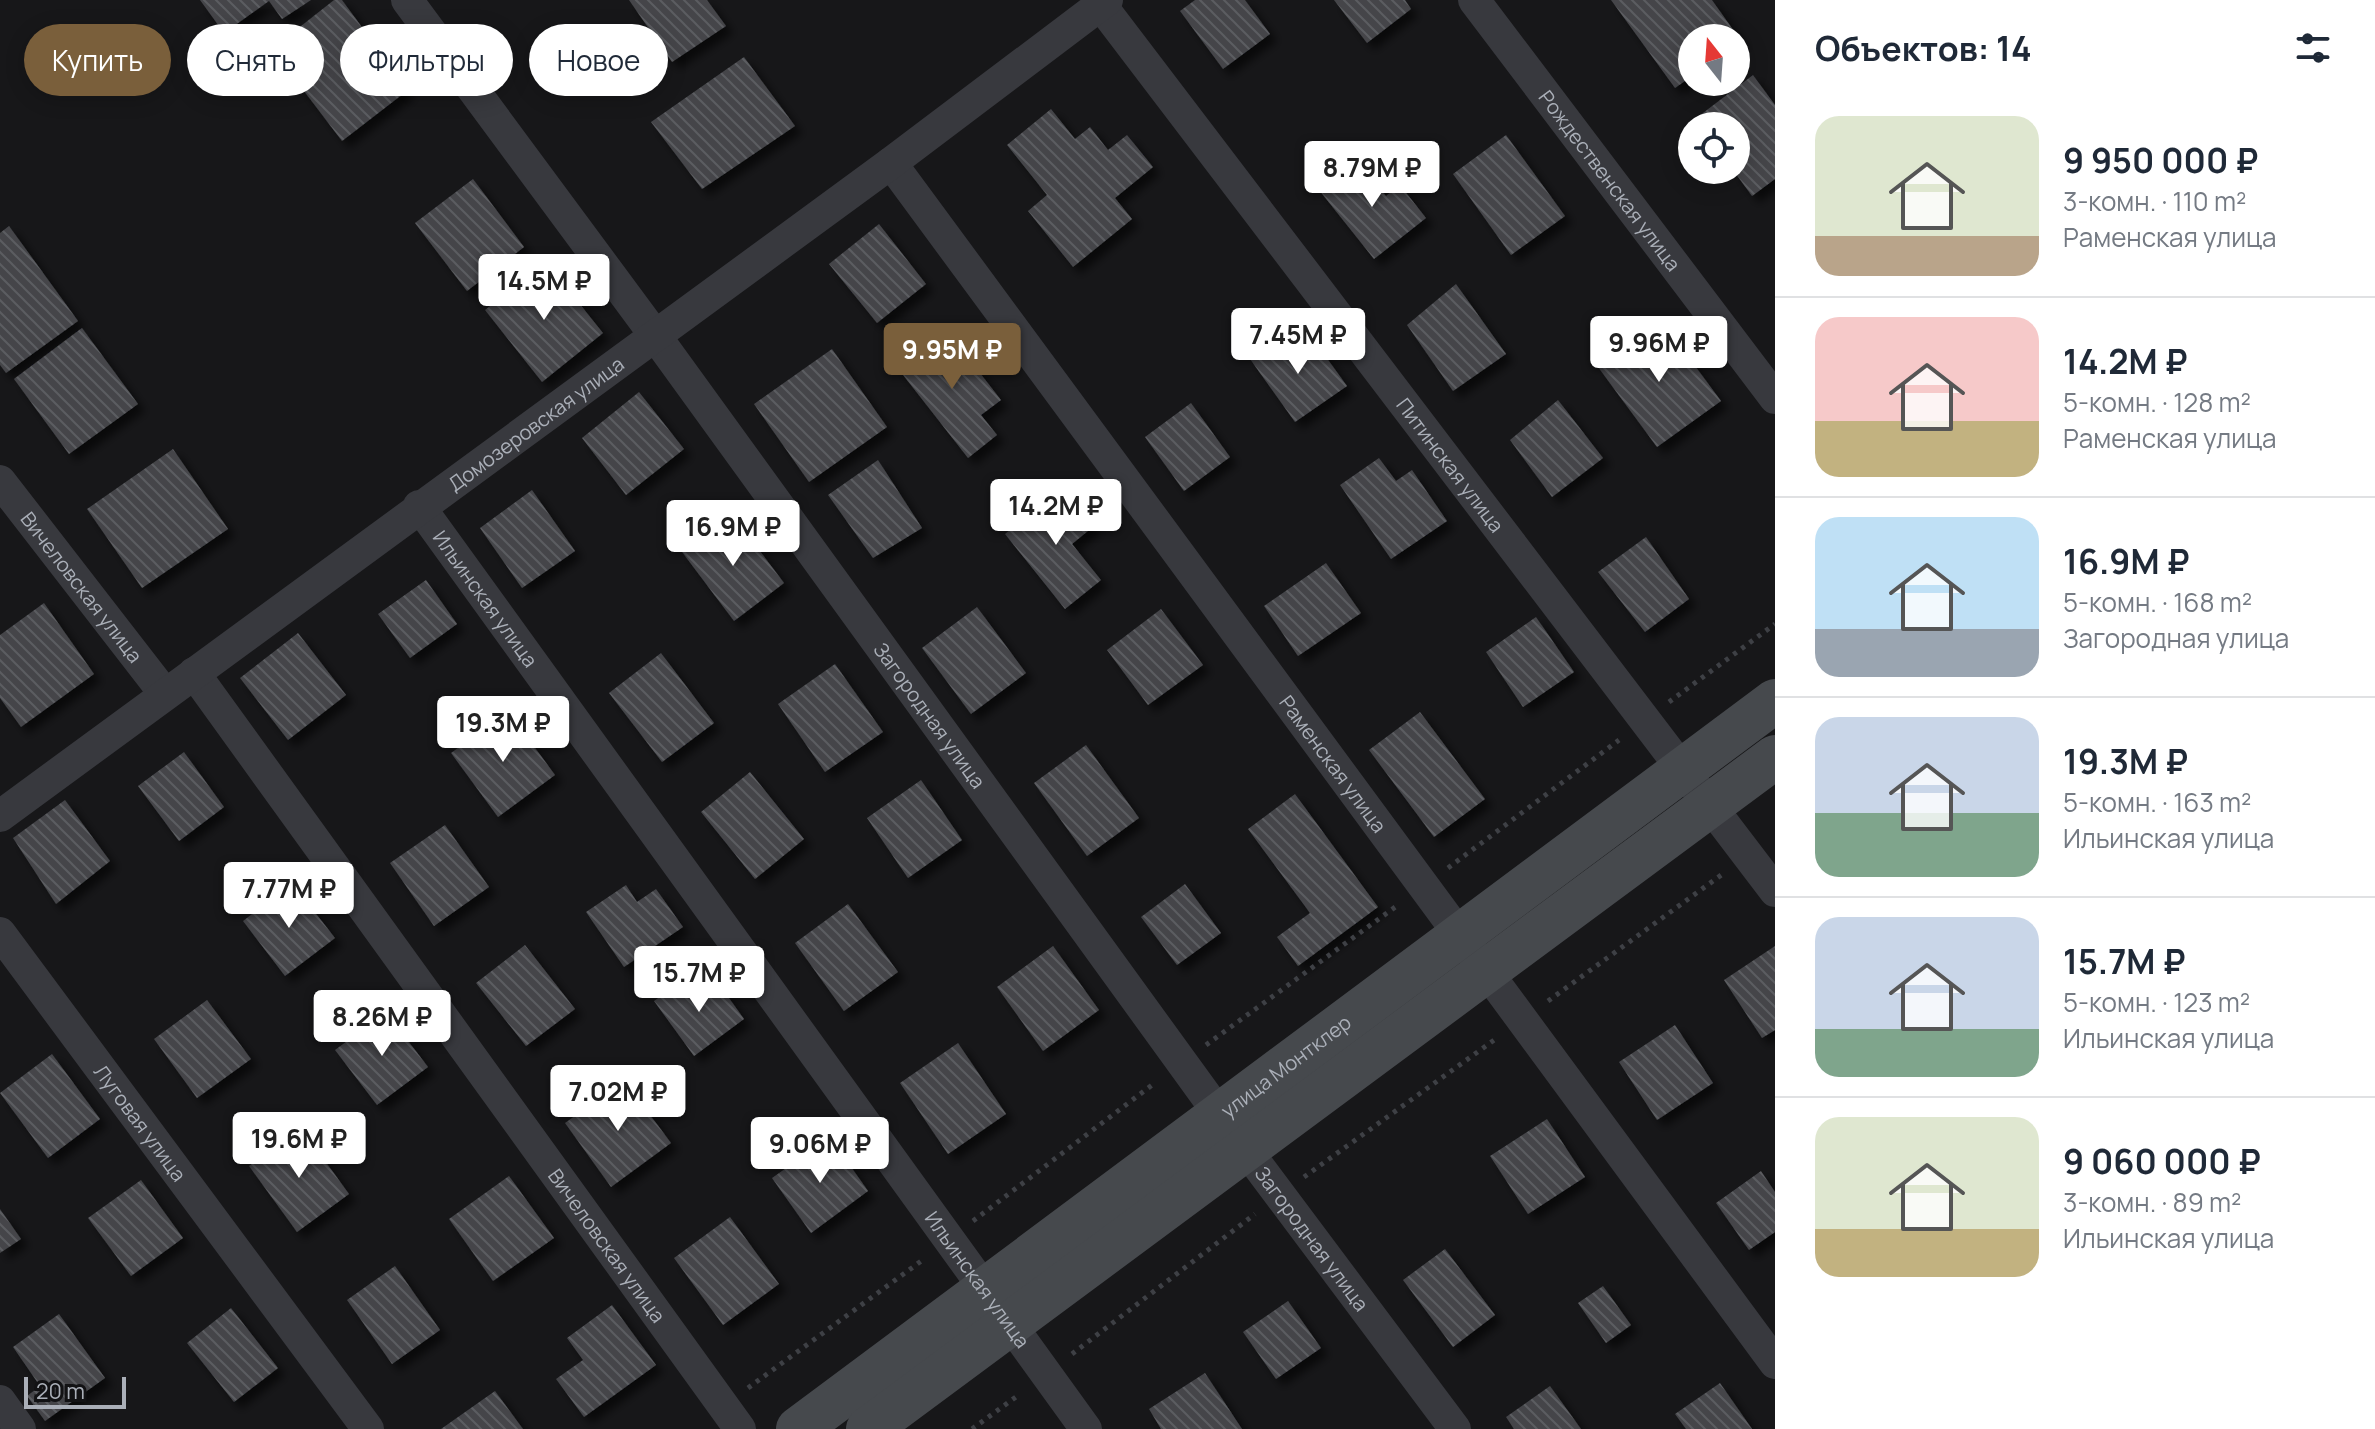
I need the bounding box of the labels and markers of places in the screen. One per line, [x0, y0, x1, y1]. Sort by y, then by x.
pin: 8.79M ₽ [1298, 141, 1446, 209]
pin: 14.5M ₽ [470, 254, 618, 322]
pin: 7.45M ₽ [1224, 308, 1372, 376]
pin: 9.96M ₽ [1585, 316, 1733, 384]
pin: 9.95M ₽ [878, 323, 1026, 391]
pin: 14.2M ₽ [982, 479, 1130, 547]
pin: 16.9M ₽ [659, 500, 807, 568]
pin: 19.3M ₽ [429, 696, 577, 764]
pin: 7.77M ₽ [215, 862, 363, 930]
pin: 15.7M ₽ [625, 946, 773, 1014]
pin: 8.26M ₽ [308, 990, 456, 1058]
pin: 7.02M ₽ [544, 1065, 692, 1133]
pin: 19.6M ₽ [225, 1112, 373, 1180]
pin: 9.06M ₽ [746, 1117, 894, 1185]

